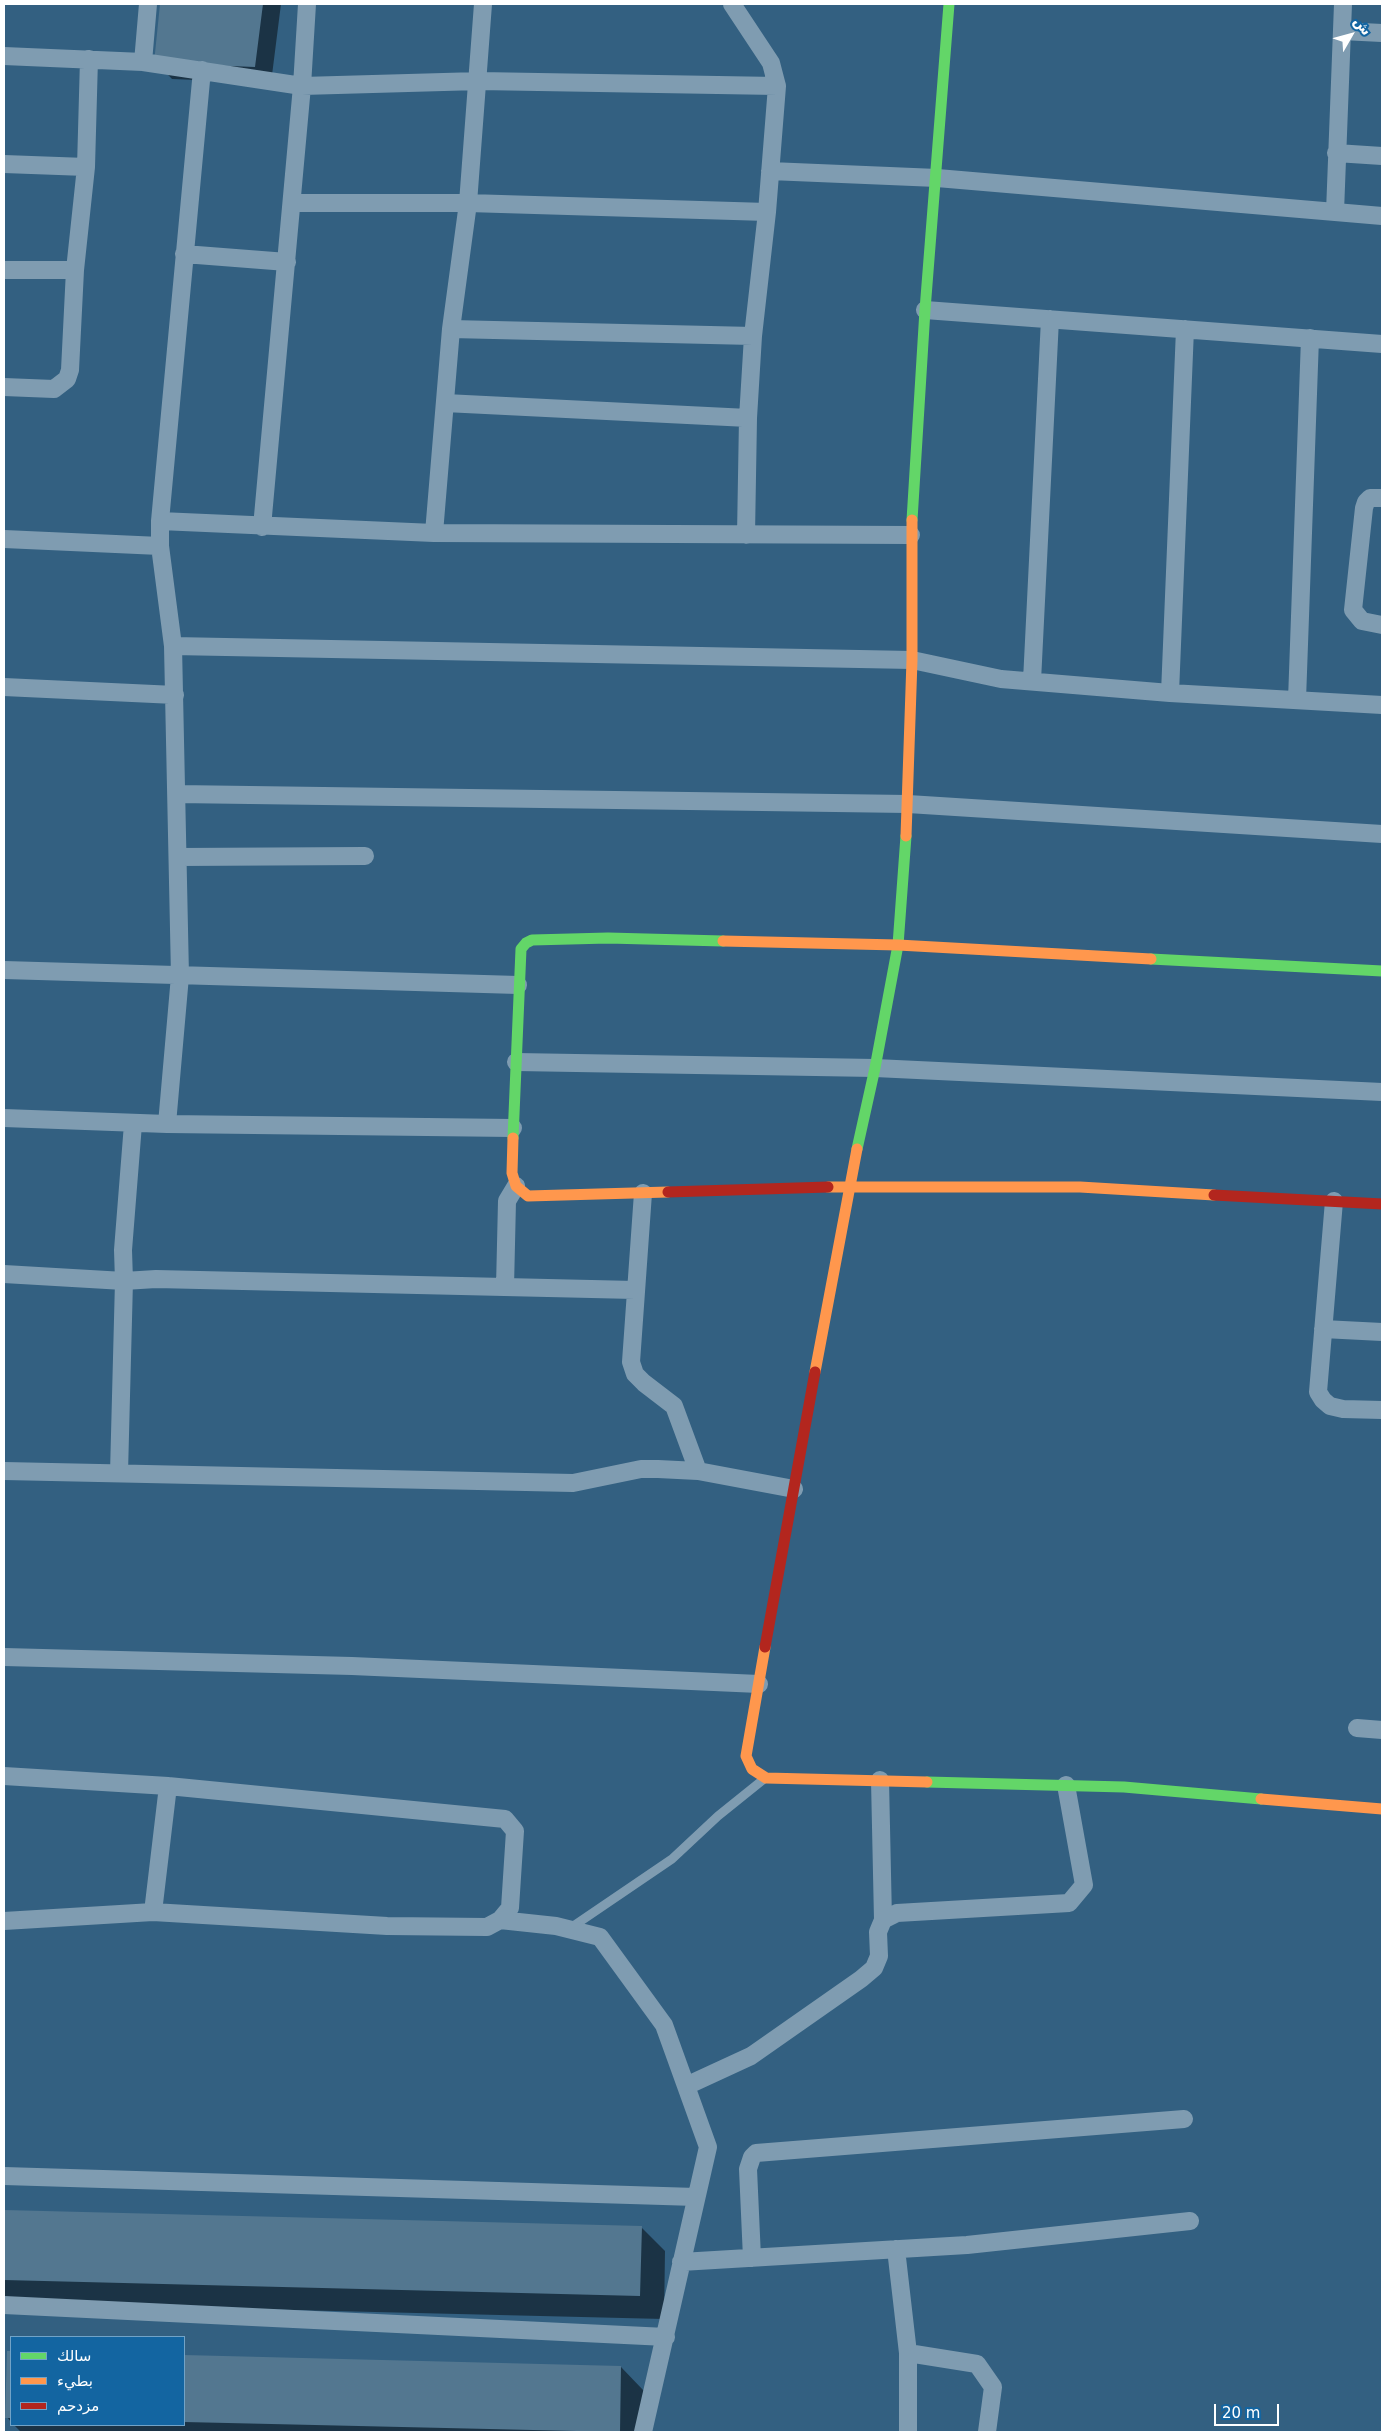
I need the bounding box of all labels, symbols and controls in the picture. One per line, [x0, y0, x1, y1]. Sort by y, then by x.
north arrow [1326, 10, 1376, 60]
text: ش [1351, 13, 1375, 38]
legend [10, 2336, 185, 2426]
text: سالك [57, 2347, 91, 2365]
text: بطيء [57, 2372, 93, 2390]
scale bar [1216, 2394, 1281, 2426]
text: مزدحم [57, 2397, 99, 2415]
text: 20 m [1222, 2404, 1260, 2422]

